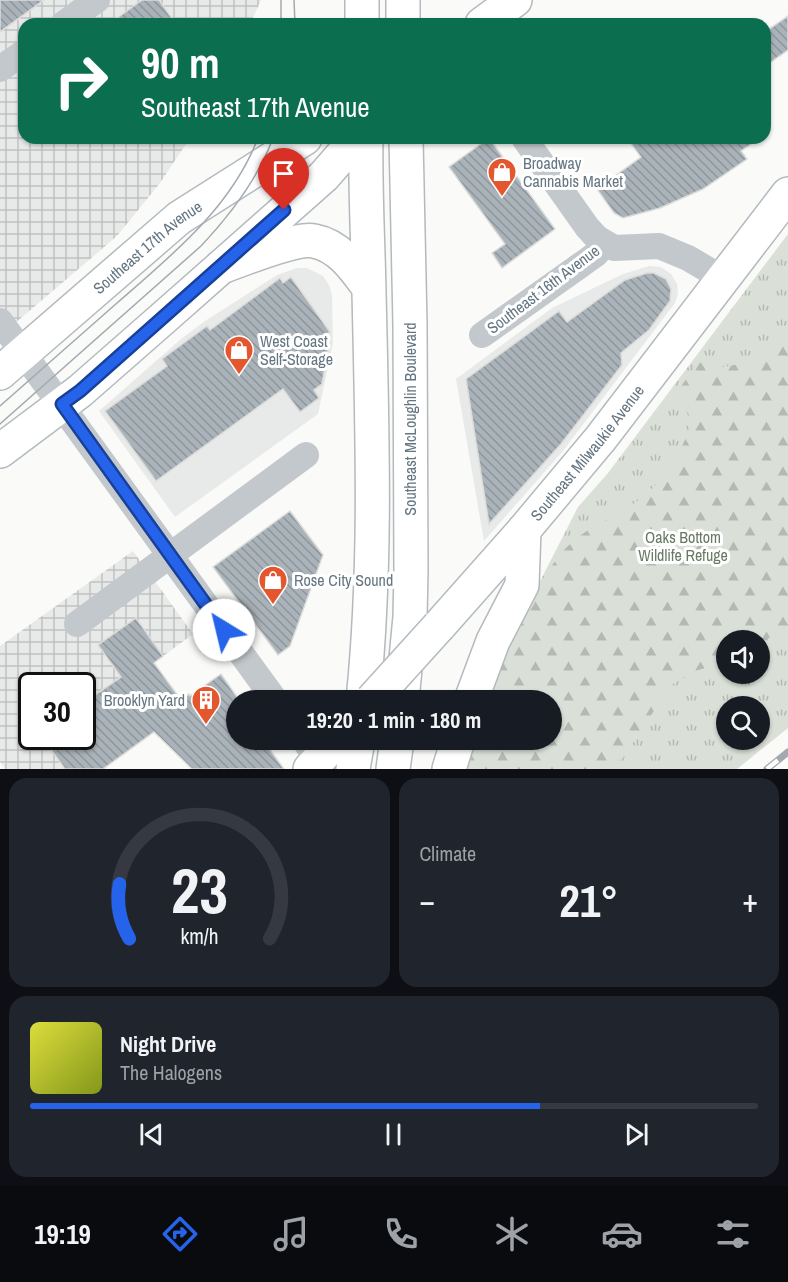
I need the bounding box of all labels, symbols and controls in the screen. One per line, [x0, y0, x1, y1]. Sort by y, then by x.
text: 90 m [141, 35, 220, 91]
icon: right [42, 42, 120, 120]
text: Southeast 17th Avenue [141, 89, 370, 125]
pin [258, 148, 309, 210]
place label: Broadway Cannabis Market [523, 152, 623, 192]
shop icon: Broadway Cannabis Market [486, 156, 518, 198]
icon: arrive [267, 157, 300, 190]
street label: Southeast 17th Avenue [88, 195, 206, 299]
street label: Southeast 16th Avenue [482, 239, 604, 339]
street label: Southeast McLoughlin Boulevard [399, 322, 421, 516]
place label: West Coast Self-Storage [260, 330, 333, 370]
shop icon: West Coast Self-Storage [223, 334, 255, 376]
street label: Southeast Milwaukie Avenue [525, 380, 649, 525]
park label: Oaks Bottom Wildlife Refuge [638, 526, 728, 566]
shop icon: Rose City Sound [257, 564, 289, 606]
place label: Rose City Sound [294, 569, 393, 591]
position arrow [192, 598, 256, 662]
map controls [716, 630, 770, 750]
button: sound [716, 630, 770, 684]
speed limit sign: 30 [18, 672, 96, 750]
building icon: Brooklyn Yard [190, 684, 222, 726]
place label: Brooklyn Yard [104, 689, 185, 711]
button: search [716, 696, 770, 750]
text: 19:20 · 1 min · 180 m [307, 705, 481, 735]
text: Climate [420, 840, 476, 867]
text: 23 [171, 848, 228, 932]
text: 21° [559, 870, 618, 931]
text: − [420, 878, 435, 922]
text: + [742, 878, 758, 922]
text: km/h [180, 923, 218, 952]
text: Night Drive [120, 1029, 216, 1059]
text: The Halogens [120, 1059, 222, 1086]
icon: previous [135, 1118, 168, 1151]
icon: pause [377, 1118, 410, 1151]
icon: next [620, 1118, 653, 1151]
icon: directions [159, 1213, 201, 1255]
icon: music [270, 1213, 312, 1255]
icon: phone [380, 1213, 422, 1255]
icon: climate [491, 1213, 533, 1255]
icon: car [601, 1213, 643, 1255]
icon: filters [712, 1213, 754, 1255]
text: 19:19 [34, 1216, 91, 1252]

